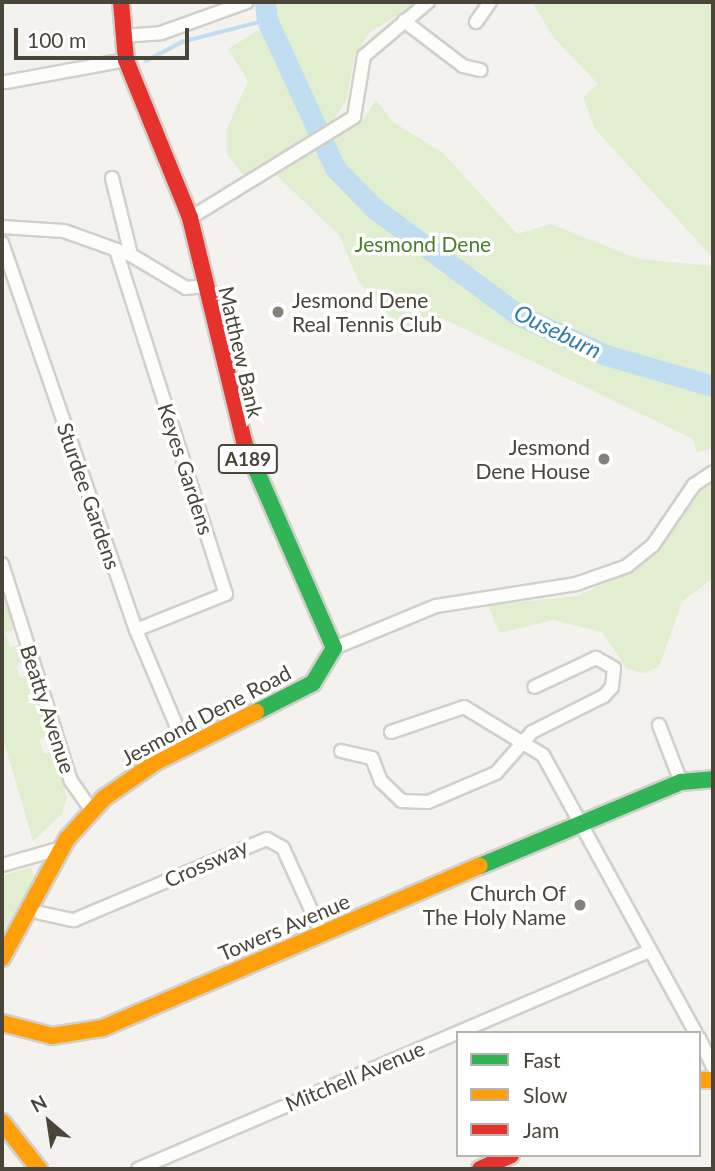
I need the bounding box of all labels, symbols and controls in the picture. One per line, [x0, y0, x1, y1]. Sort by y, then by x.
scale bar [18, 14, 192, 58]
text: 100 m [27, 27, 86, 52]
park label: Jesmond Dene [355, 231, 491, 257]
street label: Matthew Bank [214, 284, 268, 420]
place label: Jesmond Dene Real Tennis Club [292, 287, 443, 337]
water label: Ouseburn [510, 298, 606, 364]
marker: Jesmond Dene Real Tennis Club [270, 304, 286, 320]
street label: Keyes Gardens [153, 400, 219, 538]
street label: Sturdee Gardens [52, 419, 126, 573]
place label: Jesmond Dene House [475, 434, 590, 484]
road number: A189 [216, 444, 280, 474]
marker: Jesmond Dene House [596, 451, 612, 467]
street label: Beatty Avenue [15, 641, 81, 777]
street label: Jesmond Dene Road [117, 660, 295, 770]
street label: Crossway [160, 833, 252, 893]
place label: Church Of The Holy Name [422, 880, 566, 930]
street label: Towers Avenue [214, 888, 354, 966]
marker: Church Of The Holy Name [572, 897, 588, 913]
legend [456, 1031, 701, 1157]
street label: Mitchell Avenue [281, 1035, 429, 1117]
text: Fast [523, 1047, 560, 1072]
text: Slow [523, 1082, 567, 1107]
north arrow [14, 1087, 84, 1157]
text: N [27, 1090, 51, 1117]
text: Jam [523, 1117, 559, 1142]

